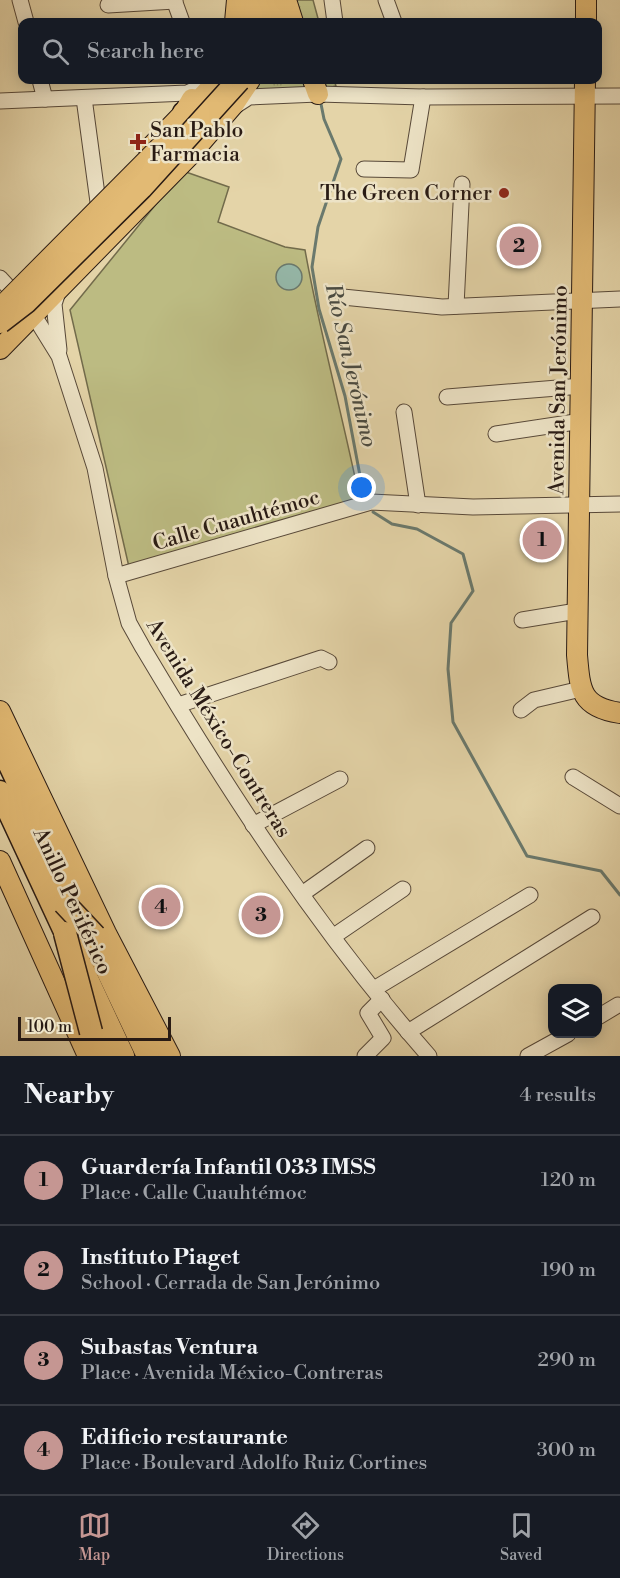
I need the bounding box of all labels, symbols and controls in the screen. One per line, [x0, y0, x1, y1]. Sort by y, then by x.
search box [18, 18, 602, 84]
icon: search [39, 35, 72, 68]
text: Search here [87, 38, 204, 65]
place label: San Pablo Farmacia [150, 118, 243, 168]
marker: San Pablo Farmacia [131, 135, 145, 149]
place label: The Green Corner [320, 181, 492, 207]
marker: The Green Corner [497, 186, 511, 200]
pin: 2 [500, 224, 538, 268]
water label: Río San Jerónimo [318, 280, 382, 450]
street label: Avenida San Jerónimo [544, 285, 574, 496]
your location [347, 473, 376, 502]
street label: Calle Cuauhtémoc [150, 485, 323, 557]
pin: 1 [522, 518, 562, 562]
street label: Avenida México-Contreras [140, 614, 296, 843]
street label: Anillo Periférico [26, 823, 117, 979]
pin: 4 [142, 884, 180, 930]
pin: 3 [242, 892, 280, 938]
map controls [548, 984, 602, 1038]
button: layers [548, 984, 602, 1038]
scale bar [18, 1014, 171, 1042]
text: 100 m [27, 1017, 72, 1037]
text: Nearby [24, 1079, 114, 1111]
text: 4 results [519, 1083, 596, 1108]
text: Guardería Infantil 033 IMSS [81, 1154, 376, 1181]
text: 1 [39, 1168, 48, 1193]
text: 120 m [541, 1168, 596, 1193]
text: Place · Calle Cuauhtémoc [81, 1181, 307, 1206]
text: Instituto Piaget [81, 1244, 240, 1271]
text: 2 [37, 1258, 50, 1283]
text: 190 m [541, 1258, 596, 1283]
text: School · Cerrada de San Jerónimo [81, 1271, 380, 1296]
text: Subastas Ventura [81, 1334, 258, 1361]
text: 3 [37, 1348, 50, 1373]
text: 290 m [538, 1348, 596, 1373]
text: Place · Avenida México-Contreras [81, 1361, 383, 1386]
text: Edificio restaurante [81, 1424, 288, 1451]
text: 4 [37, 1438, 50, 1463]
text: 300 m [537, 1438, 596, 1463]
text: Place · Boulevard Adolfo Ruiz Cortines [81, 1451, 427, 1476]
tab: Map [78, 1509, 111, 1565]
tab: Directions [267, 1509, 344, 1565]
tab: Saved [500, 1509, 542, 1565]

